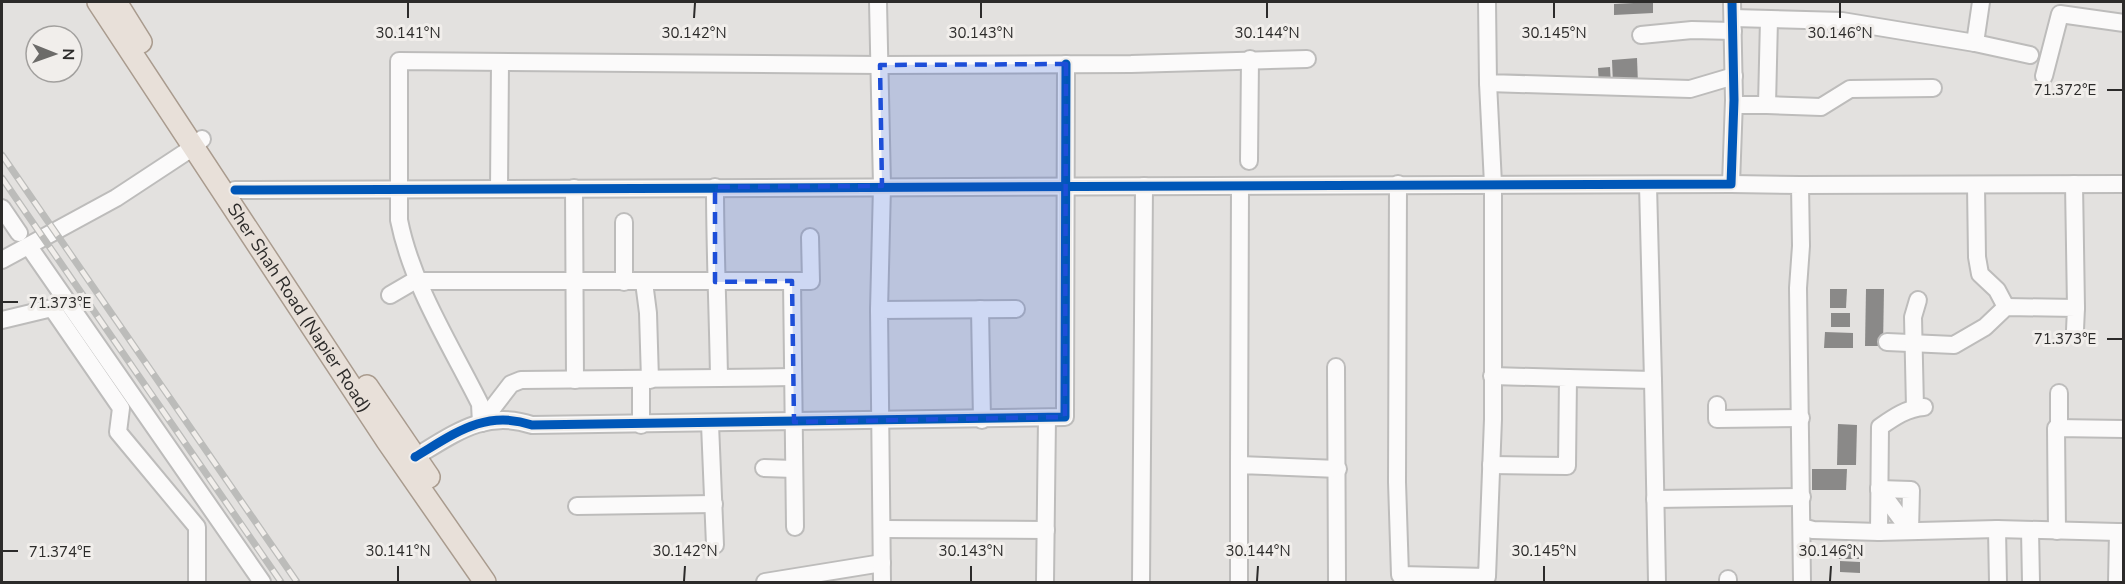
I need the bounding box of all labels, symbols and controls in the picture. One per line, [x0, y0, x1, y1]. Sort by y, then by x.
text: 30.141°N [375, 23, 441, 43]
text: 30.142°N [661, 23, 727, 43]
text: 30.143°N [948, 23, 1014, 43]
text: 30.144°N [1234, 23, 1300, 43]
text: 30.145°N [1521, 23, 1587, 43]
text: 30.146°N [1807, 23, 1873, 43]
north arrow [24, 24, 84, 84]
text: N [57, 48, 79, 60]
text: 71.372°E [2034, 80, 2096, 100]
street label: Sher Shah Road (Napier Road) [222, 198, 377, 417]
text: 71.373°E [29, 293, 91, 313]
text: 71.373°E [2034, 329, 2096, 349]
text: 30.141°N [365, 541, 431, 561]
text: 30.142°N [652, 541, 718, 561]
text: 30.143°N [938, 541, 1004, 561]
text: 30.144°N [1225, 541, 1291, 561]
text: 30.145°N [1511, 541, 1577, 561]
text: 30.146°N [1798, 541, 1864, 561]
text: 71.374°E [29, 542, 91, 562]

